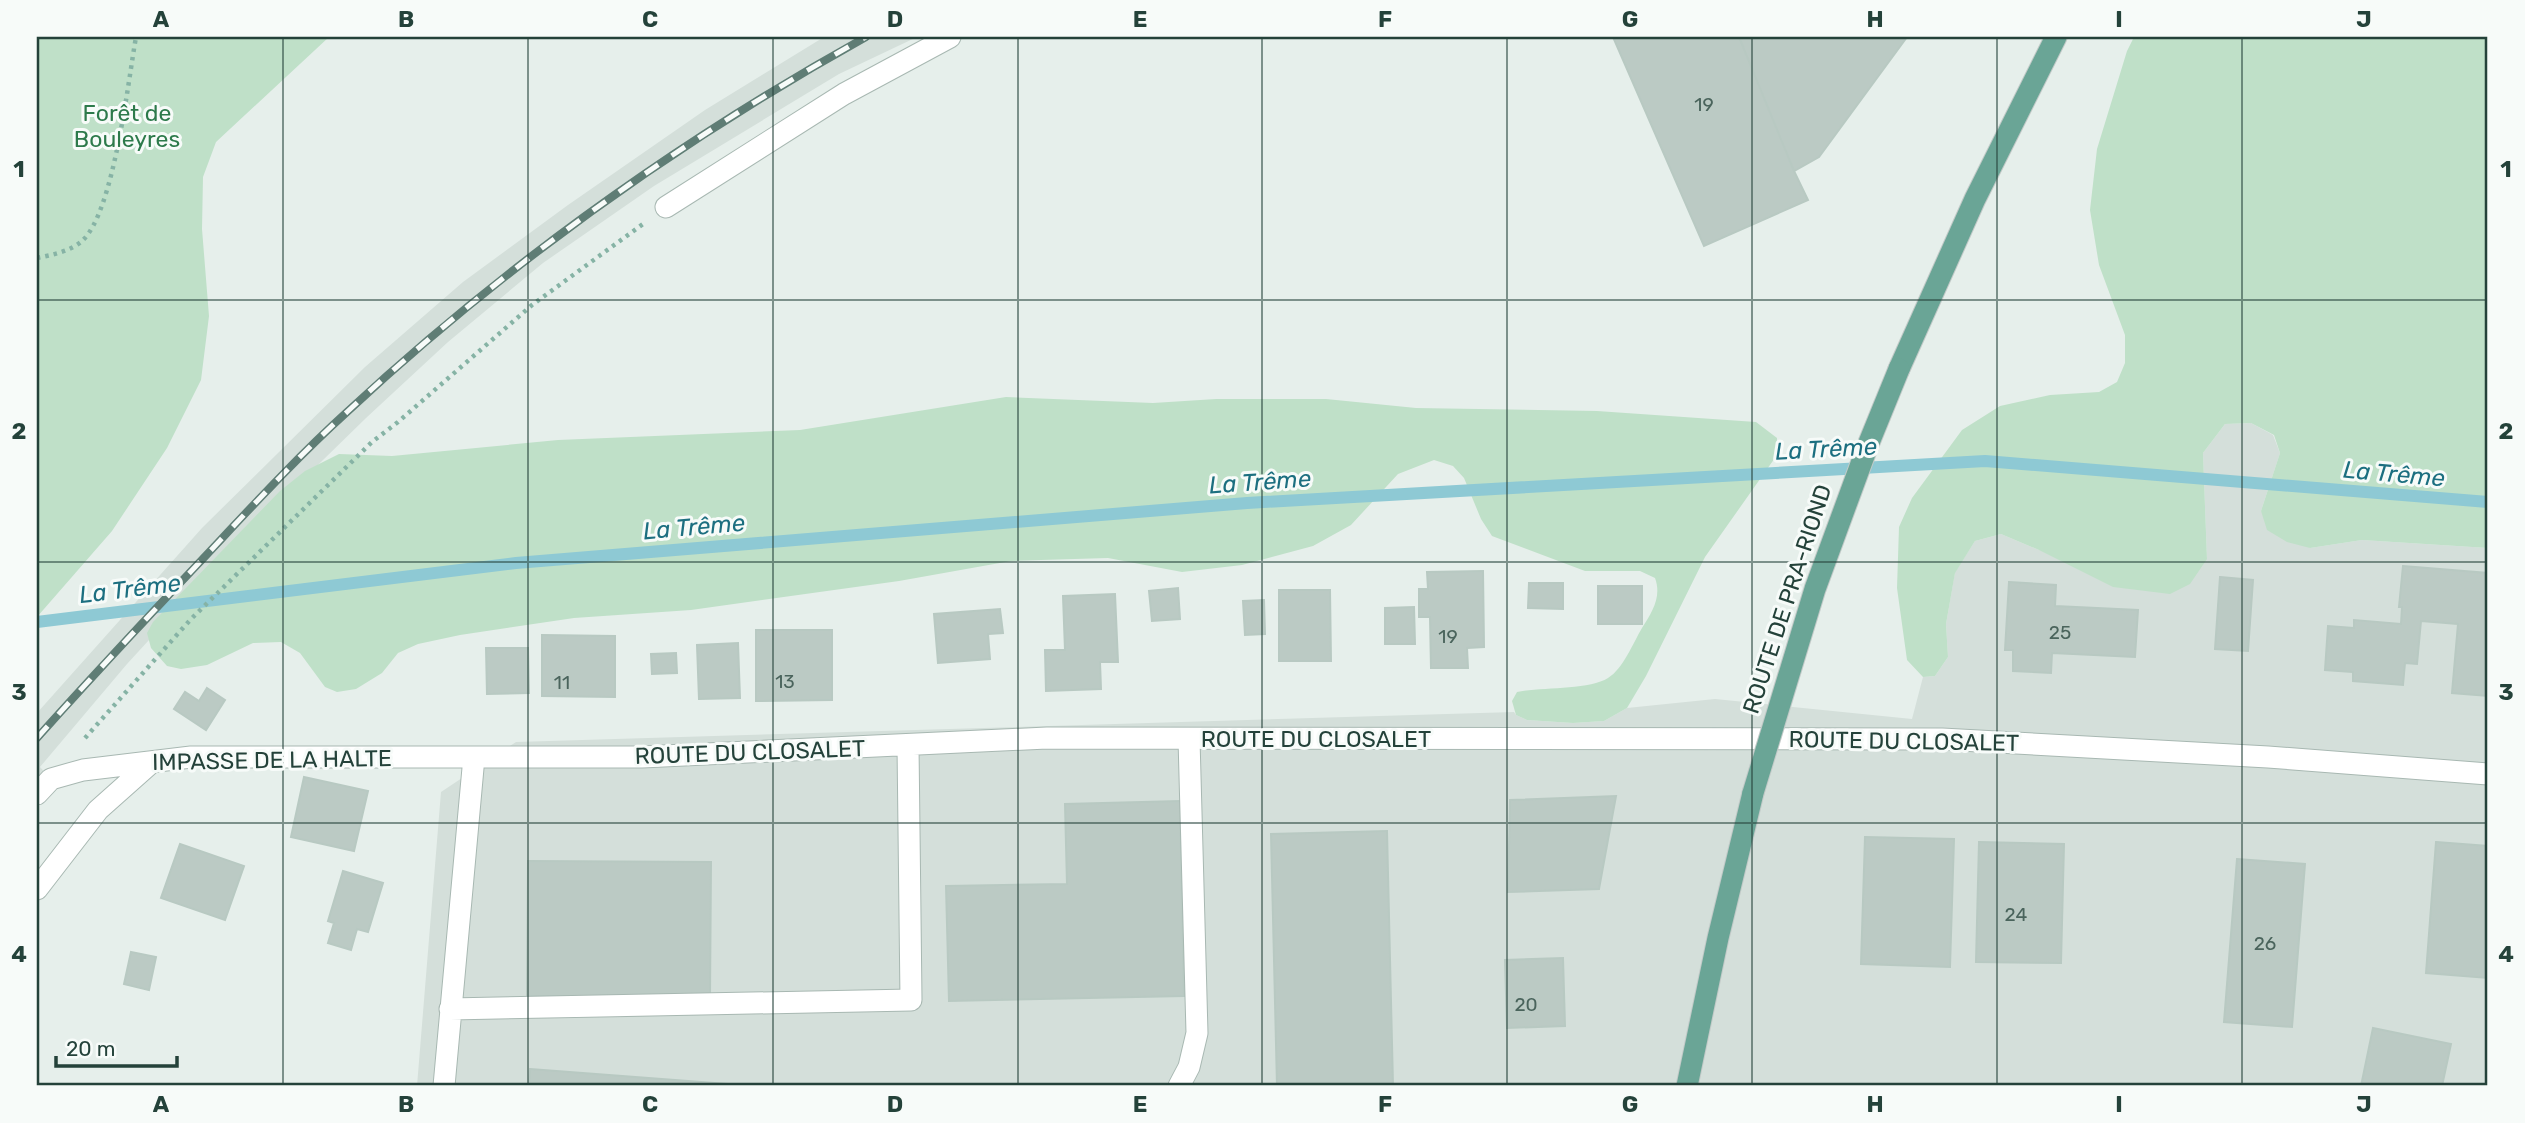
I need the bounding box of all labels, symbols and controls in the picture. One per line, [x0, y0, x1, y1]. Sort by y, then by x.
text: A [153, 5, 170, 33]
text: B [398, 5, 414, 33]
text: C [642, 5, 658, 33]
text: D [887, 5, 903, 33]
text: E [1133, 5, 1147, 33]
text: F [1378, 5, 1392, 33]
text: G [1622, 5, 1638, 33]
text: H [1866, 5, 1884, 33]
text: I [2115, 5, 2123, 33]
text: J [2356, 5, 2372, 33]
house number: 19 [1694, 93, 1714, 116]
park label: Forêt de Bouleyres [74, 99, 180, 153]
text: 1 [13, 155, 25, 183]
text: 1 [2500, 155, 2512, 183]
text: 2 [12, 417, 26, 445]
text: 2 [2499, 417, 2513, 445]
water label: La Trême [1774, 432, 1878, 466]
water label: La Trême [2342, 456, 2446, 492]
water label: La Trême [1208, 464, 1312, 500]
street label: ROUTE DE PRA-RIOND [1737, 481, 1837, 717]
water label: La Trême [642, 509, 746, 545]
water label: La Trême [78, 569, 182, 609]
house number: 25 [2049, 621, 2071, 644]
house number: 19 [1438, 625, 1458, 648]
house number: 13 [775, 670, 795, 693]
house number: 11 [554, 671, 570, 694]
text: 3 [11, 678, 27, 706]
text: 3 [2498, 678, 2514, 706]
street label: ROUTE DU CLOSALET [1201, 725, 1431, 753]
street label: ROUTE DU CLOSALET [1789, 725, 2019, 757]
street label: ROUTE DU CLOSALET [634, 734, 866, 770]
street label: IMPASSE DE LA HALTE [152, 744, 392, 776]
house number: 24 [2005, 903, 2028, 926]
house number: 26 [2254, 932, 2276, 955]
text: 4 [11, 940, 27, 968]
text: 4 [2498, 940, 2514, 968]
house number: 20 [1514, 993, 1538, 1016]
scale bar [56, 1025, 177, 1069]
text: 20 m [66, 1036, 115, 1061]
text: A [153, 1090, 170, 1118]
text: B [398, 1090, 414, 1118]
text: C [642, 1090, 658, 1118]
text: D [887, 1090, 903, 1118]
text: E [1133, 1090, 1147, 1118]
text: F [1378, 1090, 1392, 1118]
text: G [1622, 1090, 1638, 1118]
text: H [1866, 1090, 1884, 1118]
text: I [2115, 1090, 2123, 1118]
text: J [2356, 1090, 2372, 1118]

